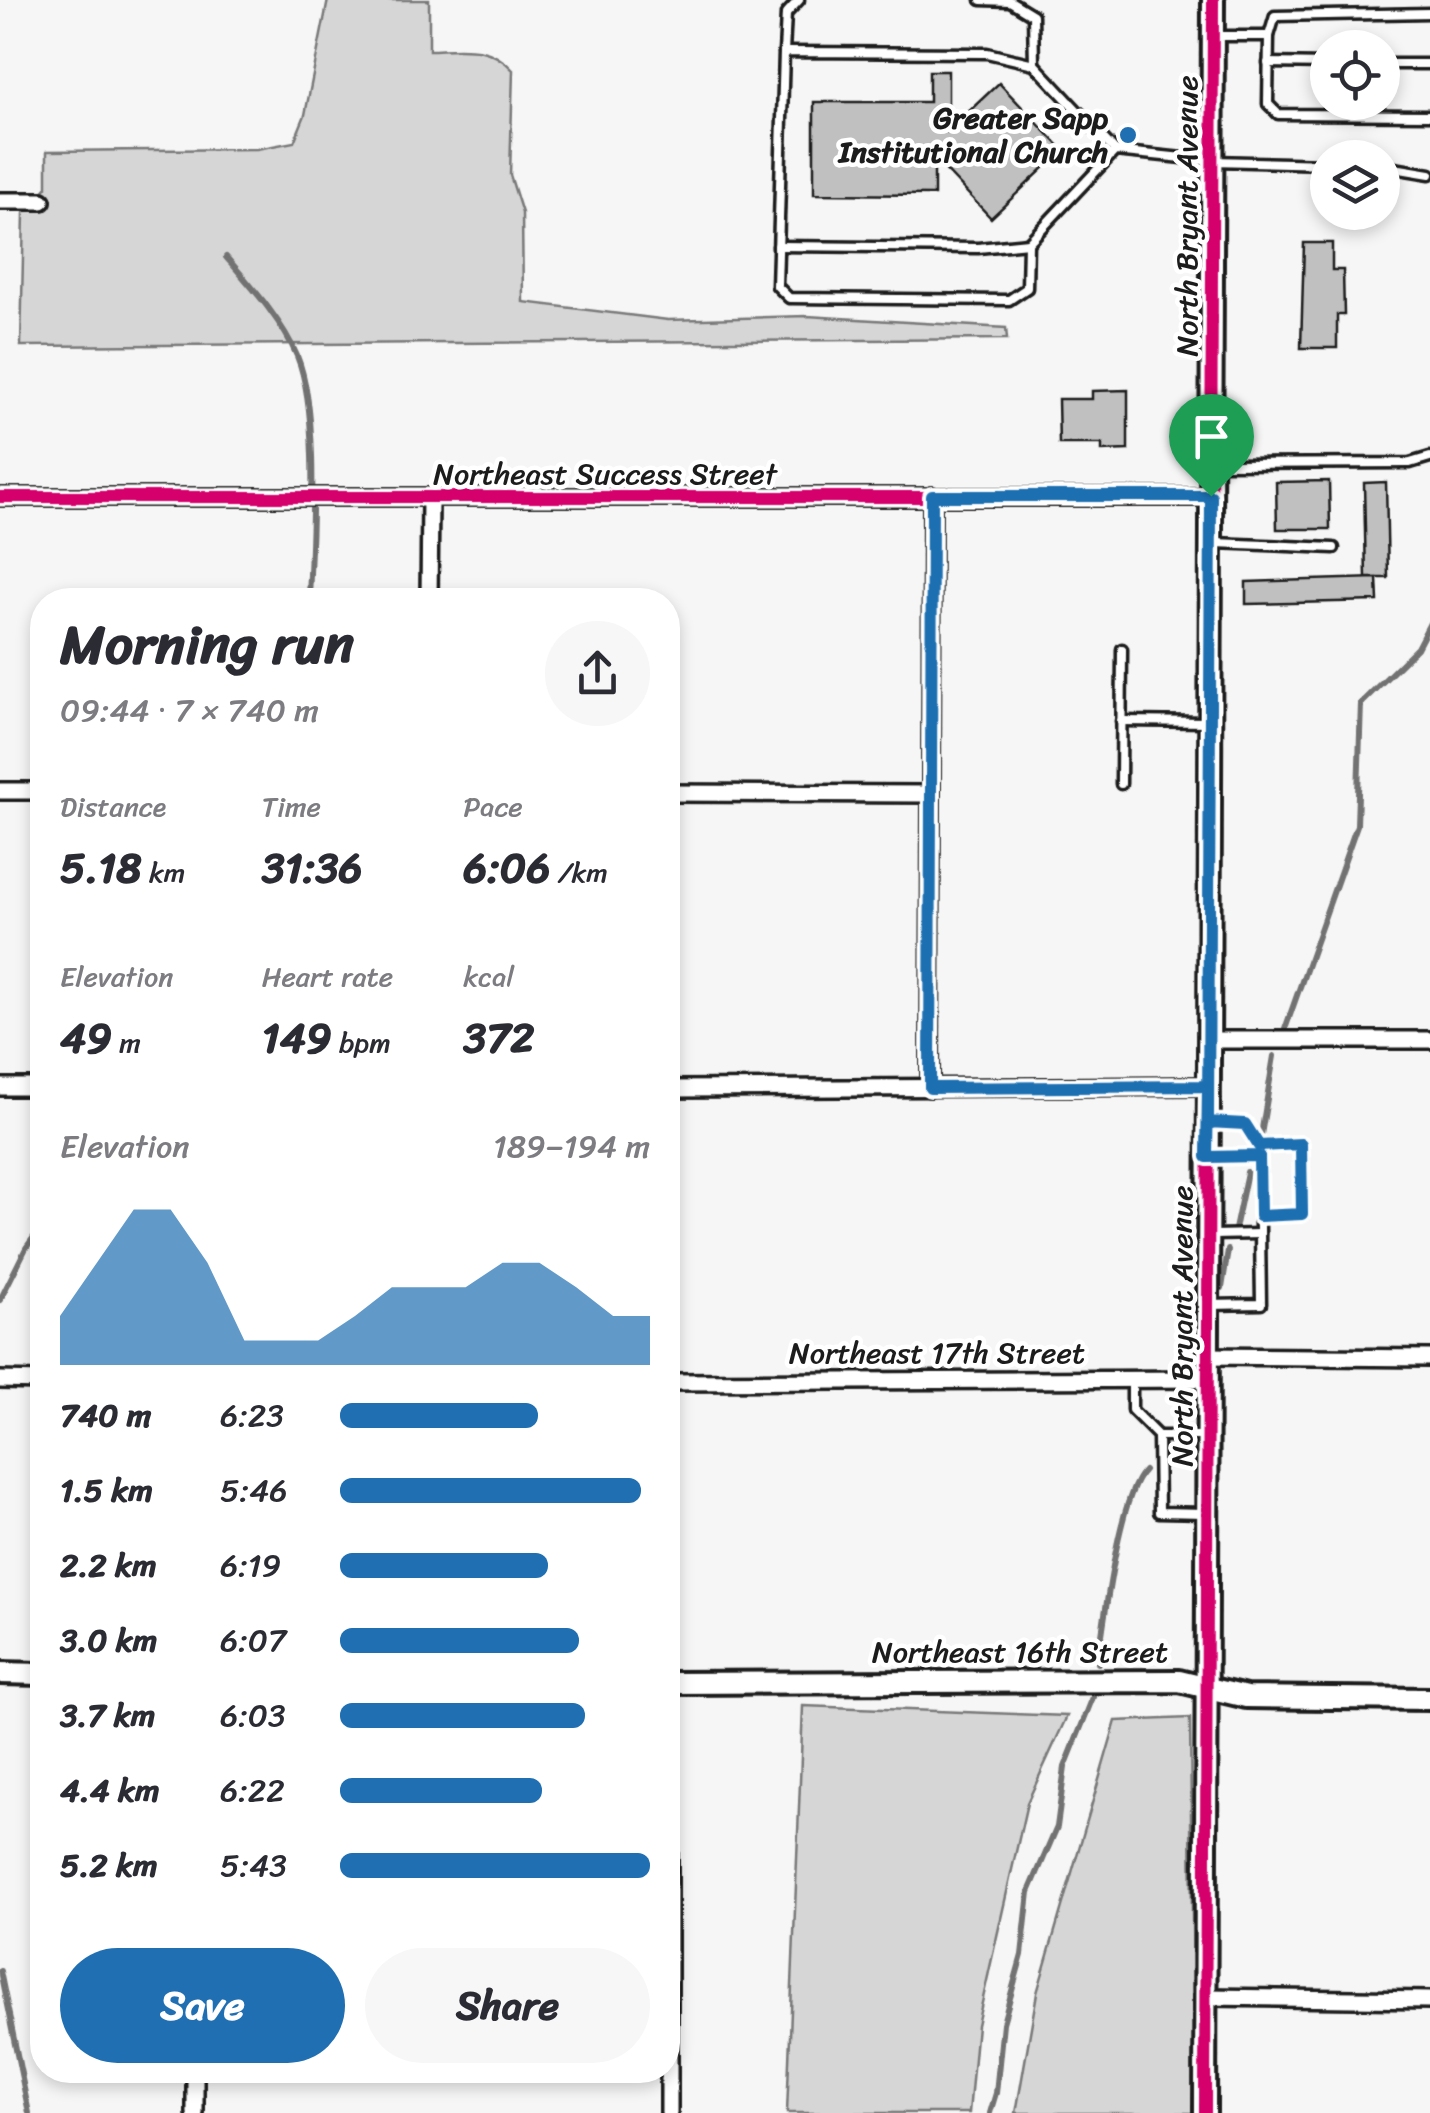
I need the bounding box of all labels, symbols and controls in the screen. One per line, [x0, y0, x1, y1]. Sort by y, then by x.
map controls [1310, 30, 1400, 230]
button: locate [1310, 30, 1400, 120]
street label: North Bryant Avenue [1160, 75, 1214, 357]
place label: Greater Sapp Institutional Church [837, 91, 1108, 179]
marker: Greater Sapp Institutional Church [1117, 124, 1139, 146]
button: layers [1310, 140, 1400, 230]
pin [1169, 394, 1254, 497]
icon: arrive [1184, 409, 1239, 464]
street label: Northeast Success Street [433, 447, 779, 501]
text: Morning run [60, 596, 354, 693]
button: share [545, 621, 650, 726]
text: 09:44 · 7 × 740 m [60, 682, 319, 739]
text: Distance [60, 782, 166, 831]
text: Time [262, 782, 321, 831]
text: Pace [463, 782, 523, 831]
text: 5.18 [60, 831, 142, 905]
text: 31:36 [262, 831, 362, 905]
text: 6:06 [463, 831, 550, 905]
text: km [142, 848, 185, 897]
text: /km [550, 848, 608, 897]
text: Elevation [60, 952, 173, 1001]
text: Heart rate [262, 952, 393, 1001]
text: kcal [463, 952, 514, 1001]
text: 49 [60, 1001, 112, 1075]
text: 149 [262, 1001, 332, 1075]
text: 372 [463, 1001, 535, 1075]
text: m [112, 1018, 141, 1067]
text: bpm [332, 1018, 391, 1067]
text: Elevation [60, 1118, 190, 1175]
text: 189–194 m [493, 1118, 650, 1175]
street label: North Bryant Avenue [1155, 1185, 1209, 1467]
street label: Northeast 17th Street [789, 1326, 1085, 1380]
text: 740 m [60, 1387, 151, 1444]
text: 6:23 [220, 1387, 284, 1444]
text: 1.5 km [60, 1462, 153, 1519]
text: 5:46 [220, 1462, 287, 1519]
text: 2.2 km [60, 1537, 156, 1594]
text: 6:19 [220, 1537, 281, 1594]
text: 3.0 km [60, 1612, 157, 1669]
text: 6:07 [220, 1612, 286, 1669]
street label: Northeast 16th Street [872, 1625, 1168, 1679]
text: 3.7 km [60, 1687, 155, 1744]
text: 6:03 [220, 1687, 286, 1744]
text: 4.4 km [60, 1762, 160, 1819]
text: 6:22 [220, 1762, 285, 1819]
text: 5.2 km [60, 1837, 158, 1894]
text: 5:43 [220, 1837, 287, 1894]
button: Save [60, 1948, 345, 2063]
button: Share [365, 1948, 650, 2063]

